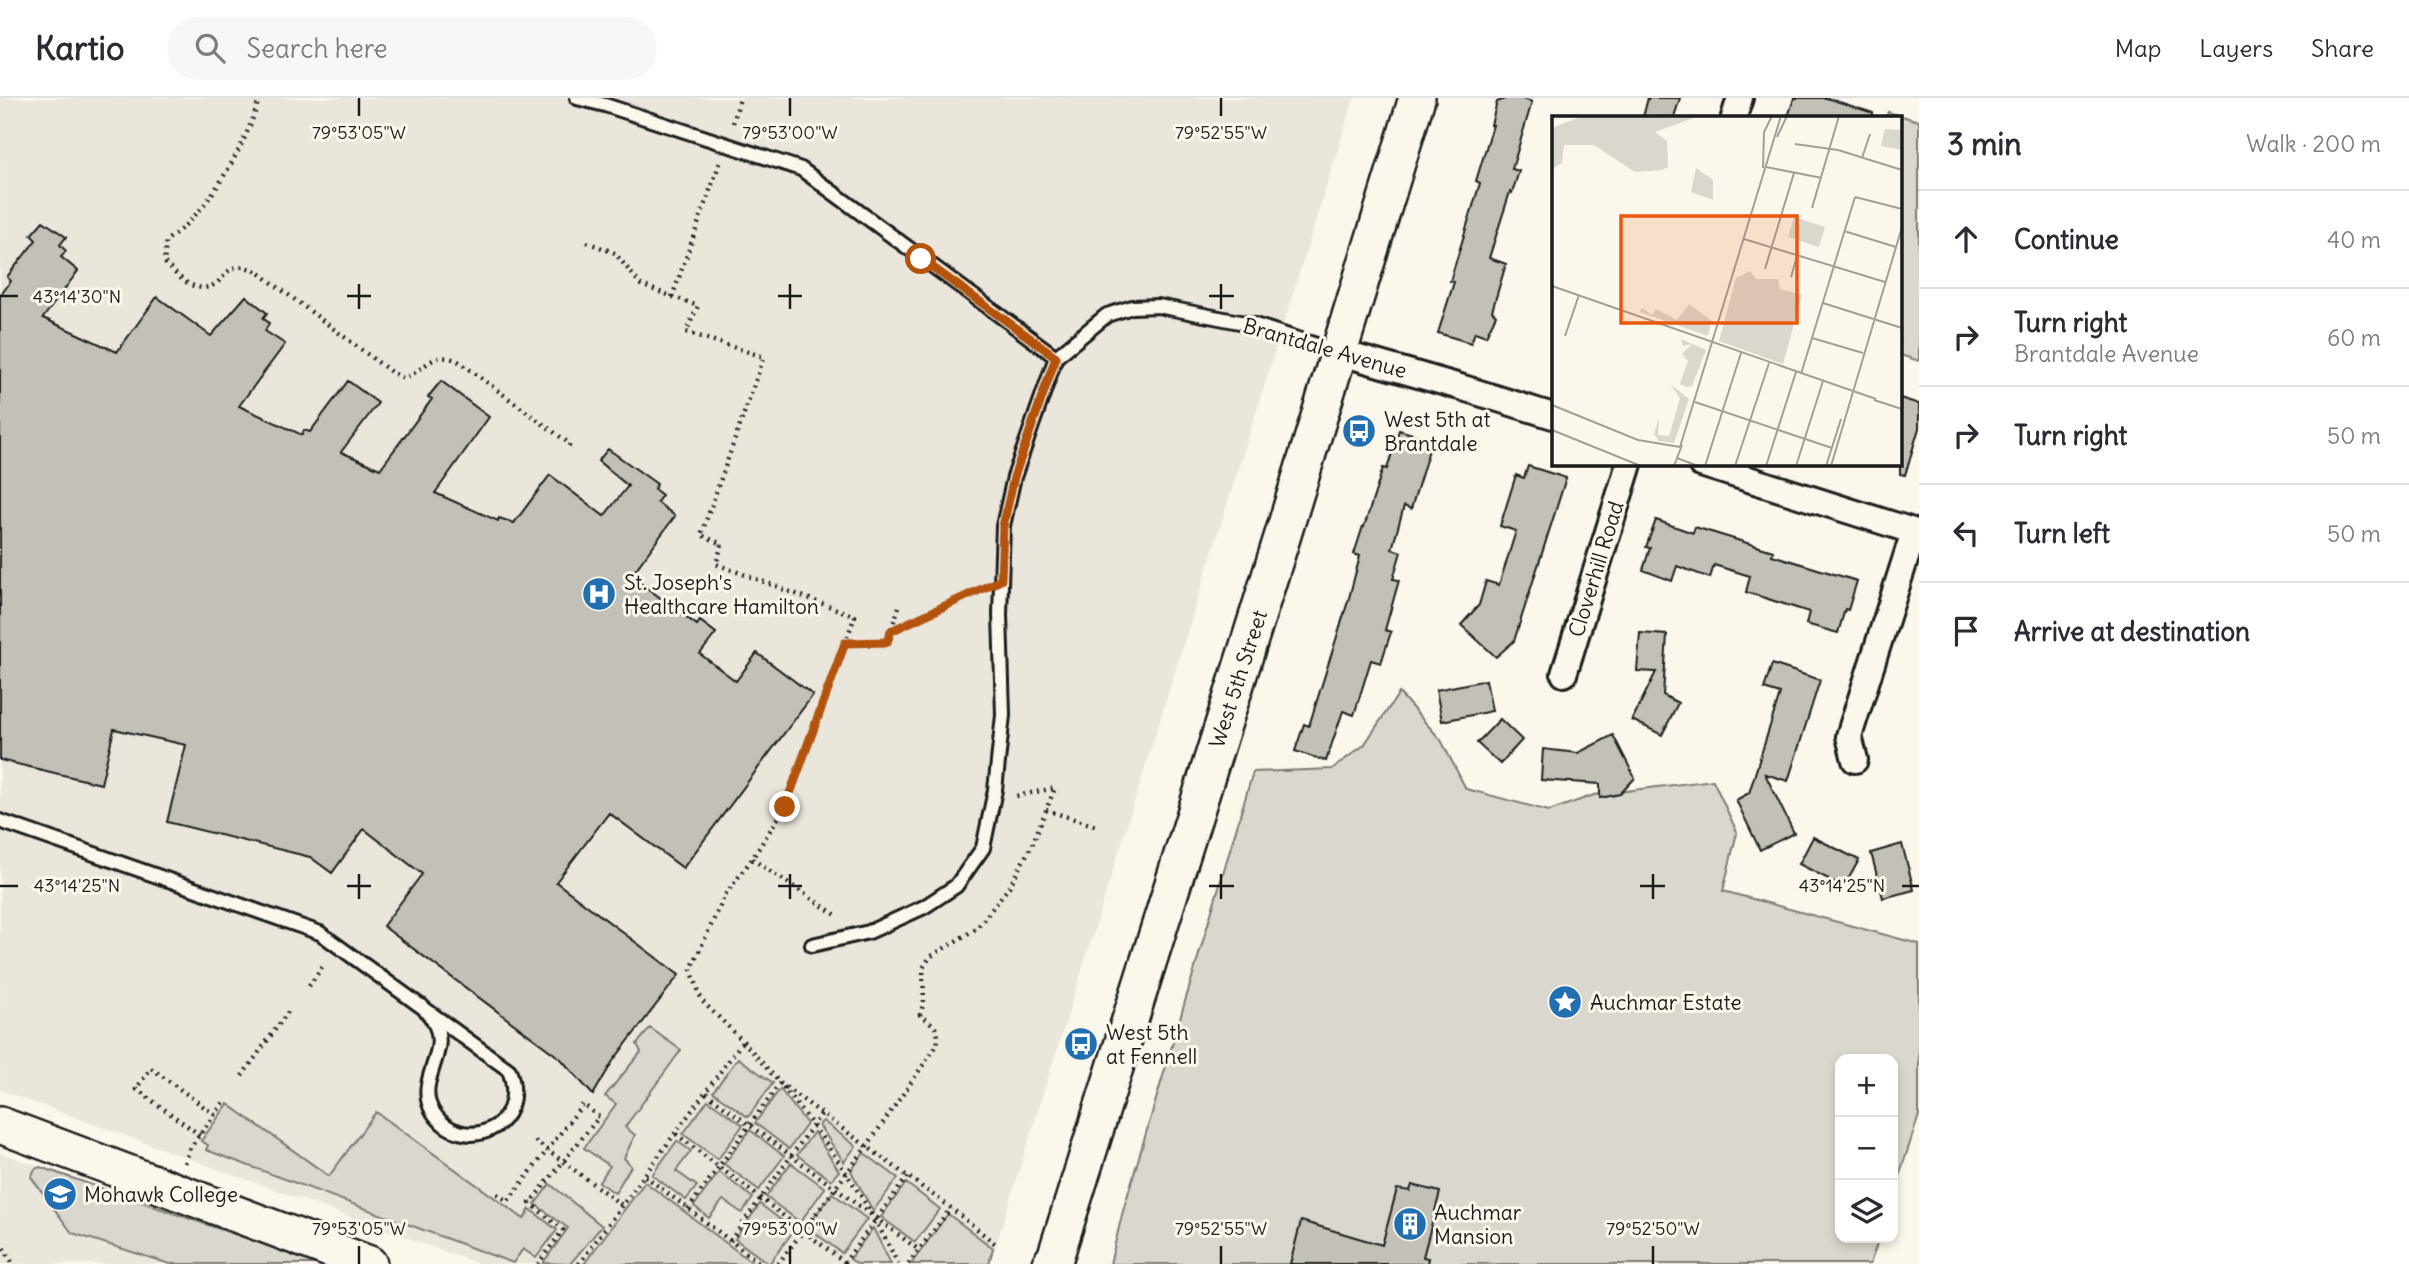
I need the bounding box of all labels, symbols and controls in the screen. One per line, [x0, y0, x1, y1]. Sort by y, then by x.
search box [167, 17, 657, 80]
text: Kartio [35, 27, 125, 69]
icon: search [191, 29, 229, 67]
text: Search here [247, 32, 388, 65]
text: Map [2115, 33, 2161, 63]
text: Layers [2199, 33, 2273, 63]
text: Share [2311, 33, 2374, 63]
inset map [1552, 116, 1902, 466]
text: 79°53'05"W [312, 121, 406, 144]
text: 79°53'00"W [742, 121, 838, 144]
text: 79°52'55"W [1175, 121, 1267, 144]
text: 3 min [1947, 125, 2022, 163]
text: Walk · 200 m [2246, 129, 2381, 158]
icon: ahead [1947, 220, 1985, 258]
text: Continue [2014, 223, 2119, 256]
text: 40 m [2327, 225, 2381, 254]
route start [905, 243, 936, 274]
text: 43°14'30"N [33, 285, 121, 308]
text: Turn right [2014, 306, 2127, 339]
street label: Brantdale Avenue [1240, 312, 1410, 384]
icon: right [1947, 318, 1985, 356]
text: 60 m [2327, 323, 2381, 352]
text: Brantdale Avenue [2014, 339, 2199, 368]
place label: West 5th at Brantdale [1384, 406, 1491, 457]
bus stop icon: West 5th at Brantdale [1340, 412, 1378, 450]
icon: right [1947, 416, 1985, 454]
text: Turn right [2014, 419, 2127, 452]
text: 50 m [2327, 421, 2381, 450]
street label: Cloverhill Road [1562, 498, 1630, 640]
icon: left [1947, 514, 1985, 552]
text: Turn left [2014, 517, 2110, 550]
text: 50 m [2327, 519, 2381, 548]
place label: St. Joseph's Healthcare Hamilton [624, 569, 819, 620]
hospital icon: St. Joseph's Healthcare Hamilton [580, 575, 618, 613]
street label: West 5th Street [1203, 607, 1273, 751]
icon: arrive [1947, 612, 1985, 650]
text: Arrive at destination [2014, 615, 2250, 648]
route end [769, 791, 800, 822]
text: 43°14'25"N [34, 874, 120, 897]
text: 43°14'25"N [1799, 874, 1885, 897]
place icon: Auchmar Estate [1546, 983, 1584, 1021]
place label: Auchmar Estate [1590, 989, 1742, 1016]
place label: West 5th at Fennell [1106, 1019, 1197, 1070]
bus stop icon: West 5th at Fennell [1062, 1025, 1100, 1063]
map controls [1835, 1054, 1898, 1243]
button: + [1835, 1054, 1898, 1117]
button: − [1835, 1117, 1898, 1180]
school or university icon: Mohawk College [41, 1175, 79, 1213]
button: layers [1835, 1180, 1898, 1243]
place label: Mohawk College [84, 1181, 238, 1208]
place label: Auchmar Mansion [1434, 1199, 1522, 1250]
building icon: Auchmar Mansion [1391, 1205, 1429, 1243]
text: 79°53'05"W [312, 1217, 406, 1240]
text: 79°53'00"W [742, 1217, 838, 1240]
text: 79°52'55"W [1175, 1217, 1267, 1240]
text: 79°52'50"W [1606, 1217, 1700, 1240]

